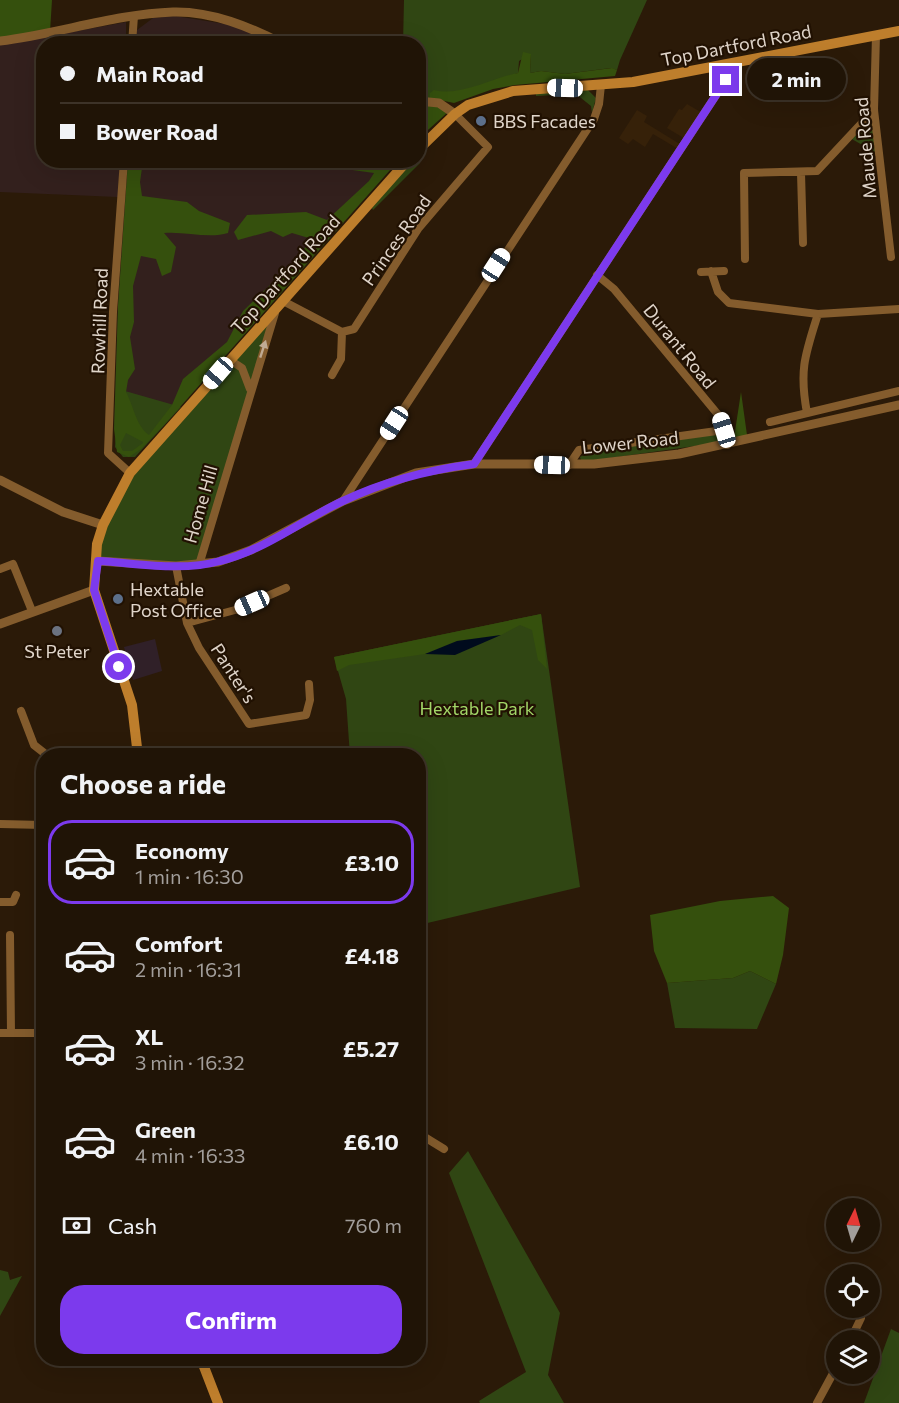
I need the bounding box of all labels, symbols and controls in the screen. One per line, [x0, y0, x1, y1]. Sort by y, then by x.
street label: Top Dartford Road [659, 20, 813, 70]
callout: 2 min [747, 59, 846, 101]
text: Main Road [96, 60, 204, 87]
route end [712, 66, 739, 93]
text: 2 min [772, 67, 821, 91]
car [547, 78, 583, 98]
street label: Maude Road [850, 96, 880, 200]
place label: BBS Facades [493, 110, 596, 132]
marker: BBS Facades [474, 114, 488, 128]
text: Bower Road [96, 118, 218, 145]
street label: Princes Road [357, 190, 435, 290]
street label: Top Dartford Road [226, 210, 344, 338]
car [479, 245, 513, 285]
street label: Rowhill Road [86, 268, 112, 374]
street label: Durant Road [639, 299, 721, 393]
one-way arrow [259, 340, 268, 358]
car [199, 354, 237, 392]
car [377, 403, 411, 443]
car [710, 410, 738, 450]
street label: Lower Road [581, 426, 679, 458]
car [534, 455, 570, 475]
street label: Home Hill [178, 462, 222, 546]
place label: Hextable Post Office [130, 578, 222, 621]
car [232, 587, 272, 619]
marker: Hextable Post Office [111, 592, 125, 606]
marker: St Peter [50, 624, 64, 638]
street label: Panter's [207, 639, 261, 707]
place label: St Peter [24, 640, 90, 662]
route start [105, 653, 132, 680]
park label: Hextable Park [419, 697, 535, 719]
text: Choose a ride [60, 767, 226, 800]
icon: car [63, 835, 117, 889]
text: Economy [135, 837, 229, 864]
text: £3.10 [344, 849, 399, 876]
text: 1 min · 16:30 [135, 864, 244, 888]
icon: car [63, 928, 117, 982]
text: Comfort [135, 930, 223, 957]
text: £4.18 [344, 942, 399, 969]
text: 2 min · 16:31 [135, 957, 242, 981]
icon: car [63, 1021, 117, 1075]
text: XL [135, 1023, 163, 1050]
text: £5.27 [343, 1035, 399, 1062]
text: 3 min · 16:32 [135, 1050, 245, 1074]
icon: car [63, 1114, 117, 1168]
text: Green [135, 1116, 196, 1143]
text: £6.10 [344, 1128, 399, 1155]
text: 4 min · 16:33 [135, 1143, 245, 1167]
north arrow [826, 1198, 880, 1252]
map controls [826, 1198, 880, 1384]
icon: cash [60, 1209, 93, 1242]
text: Cash [108, 1212, 157, 1239]
text: 760 m [345, 1213, 402, 1237]
button: locate [826, 1264, 880, 1318]
button: Confirm [60, 1285, 402, 1354]
button: layers [826, 1330, 880, 1384]

